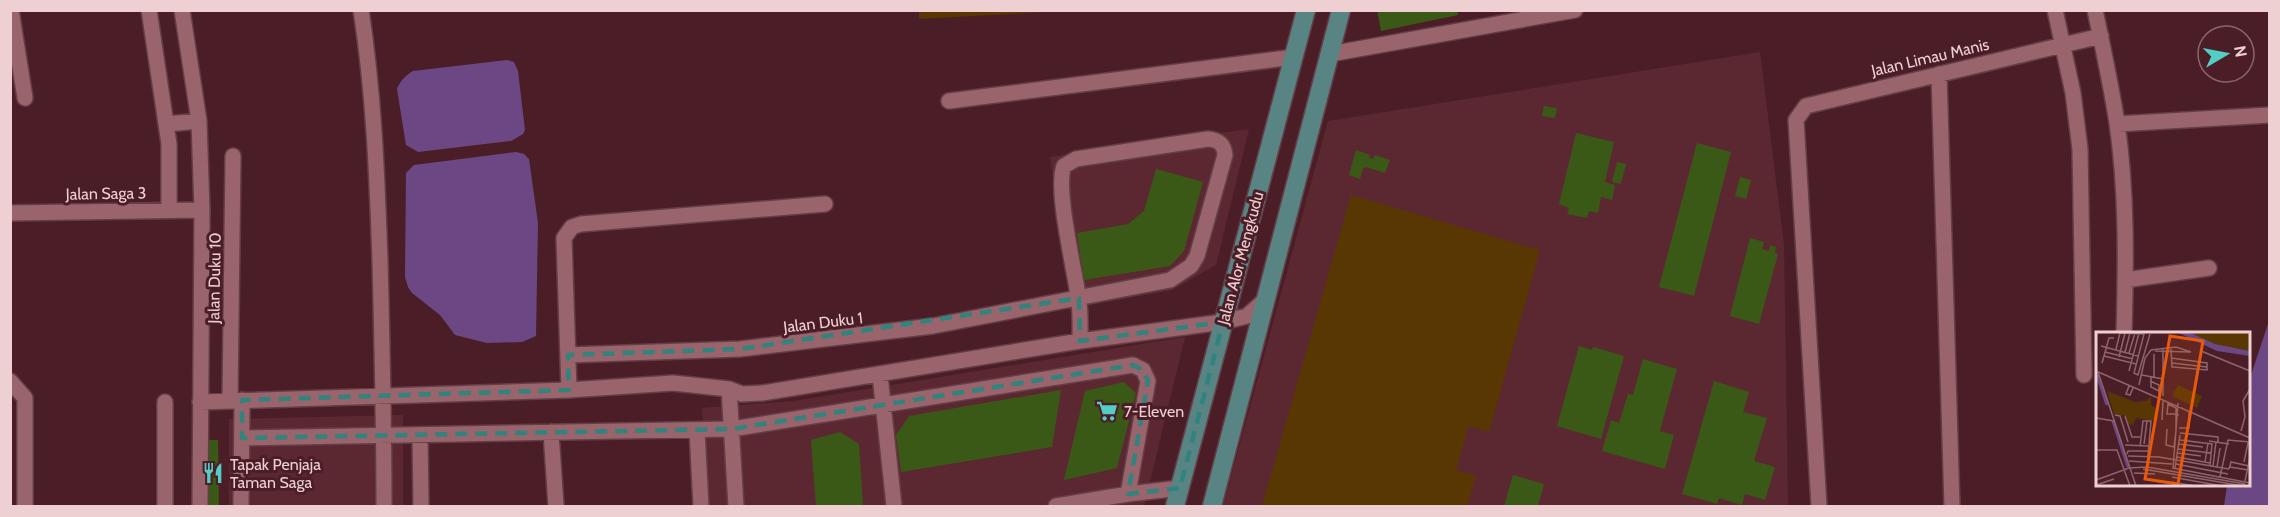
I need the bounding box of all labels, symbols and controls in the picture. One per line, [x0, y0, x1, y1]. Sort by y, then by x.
north arrow [2196, 24, 2256, 84]
street label: Jalan Limau Manis [1868, 35, 1991, 80]
text: N [2230, 44, 2251, 59]
street label: Jalan Saga 3 [65, 183, 146, 204]
street label: Jalan Alor Mengkudu [1213, 189, 1267, 328]
street label: Jalan Duku 10 [204, 232, 225, 325]
street label: Jalan Duku 1 [781, 308, 864, 337]
inset map [2096, 332, 2250, 487]
supermarket icon: 7-Eleven [1095, 399, 1119, 423]
place label: 7-Eleven [1124, 402, 1184, 421]
place label: Tapak Penjaja Taman Saga [230, 455, 321, 492]
restaurant icon: Tapak Penjaja Taman Saga [201, 461, 225, 485]

